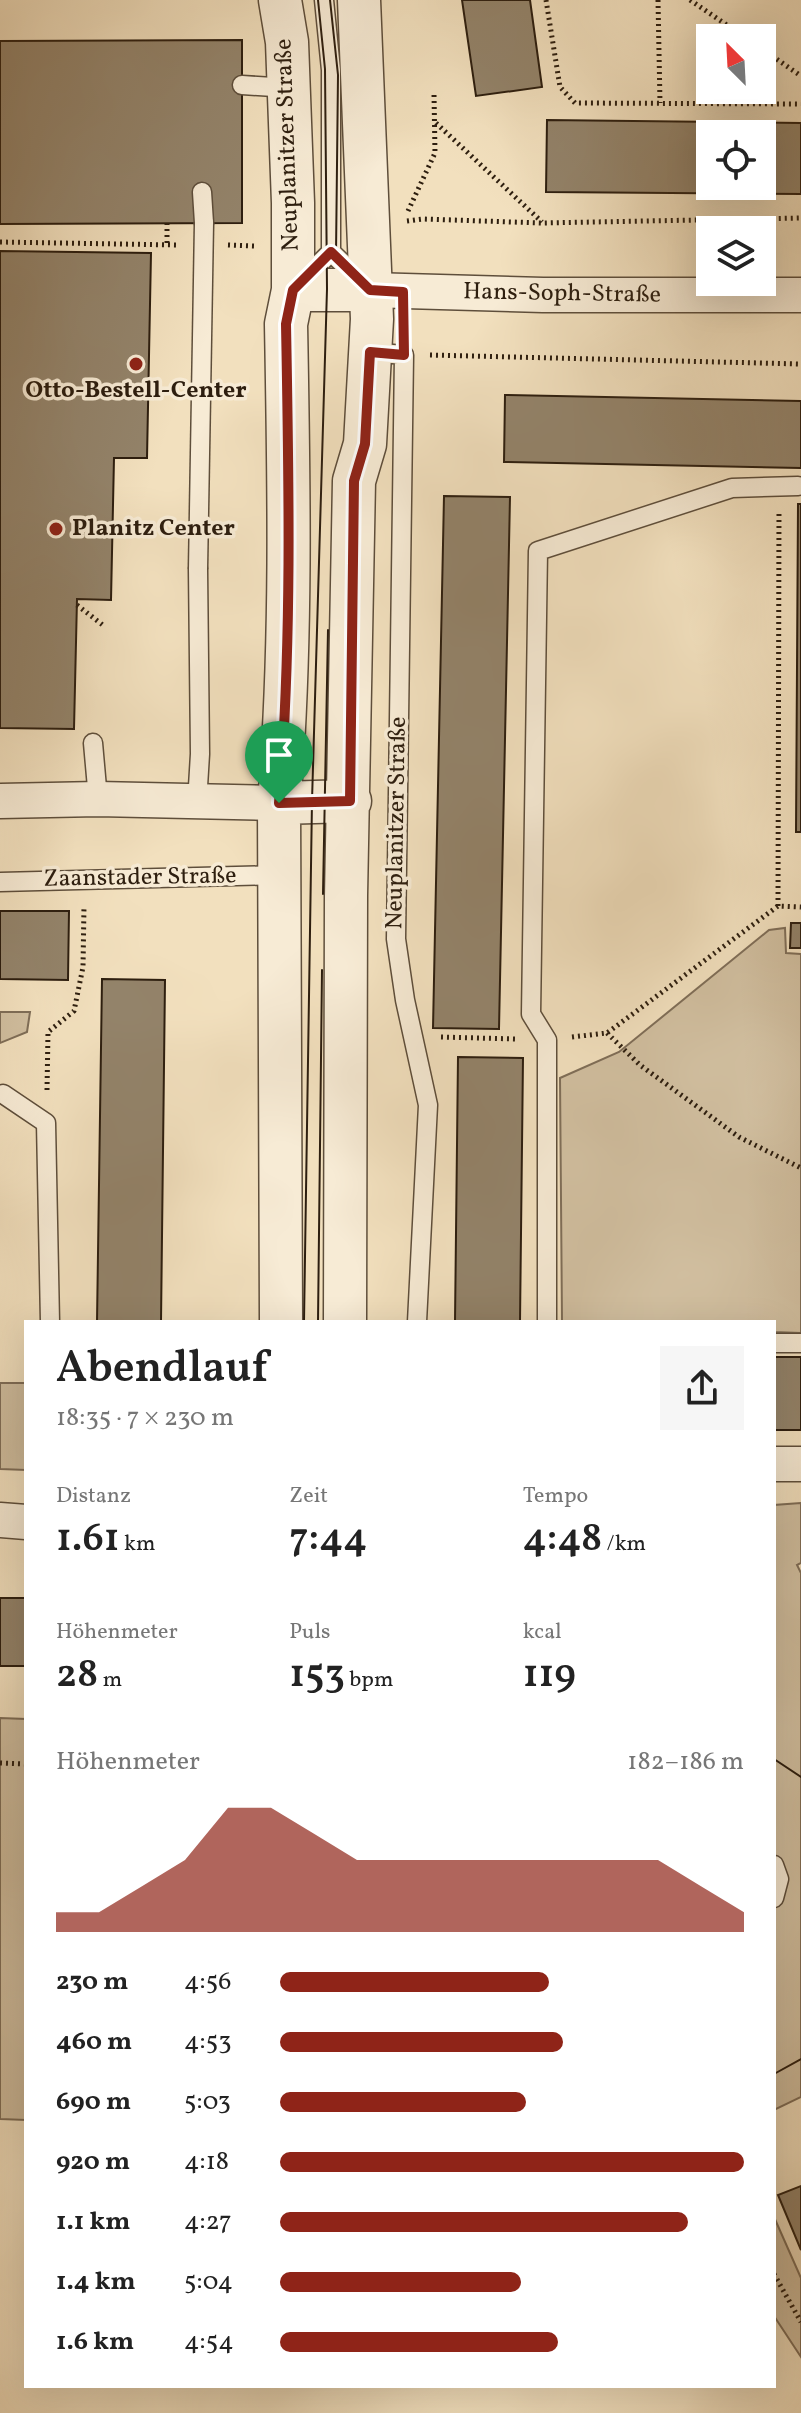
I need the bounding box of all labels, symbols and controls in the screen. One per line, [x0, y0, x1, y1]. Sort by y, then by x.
north arrow [696, 24, 776, 104]
map controls [696, 24, 776, 296]
street label: Neuplanitzer Straße [267, 38, 309, 252]
button: locate [696, 120, 776, 200]
button: layers [696, 216, 776, 296]
street label: Hans-Soph-Straße [463, 275, 661, 313]
marker: Otto-Bestell-Center [127, 355, 145, 373]
place label: Otto-Bestell-Center [25, 374, 247, 408]
place label: Planitz Center [72, 512, 235, 546]
marker: Planitz Center [47, 520, 65, 538]
street label: Neuplanitzer Straße [378, 716, 416, 930]
pin [245, 721, 313, 803]
icon: arrive [257, 733, 301, 777]
street label: Zaanstader Straße [43, 859, 237, 897]
text: Abendlauf [56, 1339, 268, 1400]
button: share [660, 1346, 744, 1430]
text: 18:35 · 7 × 230 m [56, 1400, 234, 1436]
text: Distanz [56, 1481, 131, 1512]
text: Zeit [289, 1481, 328, 1512]
text: Tempo [523, 1481, 588, 1512]
text: 1.61 [56, 1512, 120, 1568]
text: 7:44 [289, 1512, 367, 1568]
text: 4:48 [523, 1512, 602, 1568]
text: km [120, 1529, 155, 1560]
text: /km [602, 1529, 646, 1560]
text: Höhenmeter [56, 1617, 178, 1648]
text: Puls [289, 1617, 331, 1648]
text: kcal [523, 1617, 562, 1648]
text: 28 [56, 1648, 98, 1704]
text: 153 [289, 1648, 345, 1704]
text: 119 [523, 1648, 576, 1704]
text: m [98, 1665, 122, 1696]
text: bpm [345, 1665, 393, 1696]
text: Höhenmeter [56, 1744, 200, 1780]
text: 182–186 m [627, 1744, 744, 1780]
text: 230 m [56, 1964, 128, 2000]
text: 4:56 [184, 1964, 231, 2000]
text: 460 m [56, 2024, 132, 2060]
text: 4:53 [184, 2024, 232, 2060]
text: 690 m [56, 2084, 131, 2120]
text: 5:03 [184, 2084, 231, 2120]
text: 920 m [56, 2144, 130, 2180]
text: 4:18 [184, 2144, 229, 2180]
text: 1.1 km [56, 2204, 130, 2240]
text: 4:27 [184, 2204, 232, 2240]
text: 1.4 km [56, 2264, 136, 2300]
text: 5:04 [184, 2264, 233, 2300]
text: 1.6 km [56, 2324, 134, 2360]
text: 4:54 [184, 2324, 234, 2360]

